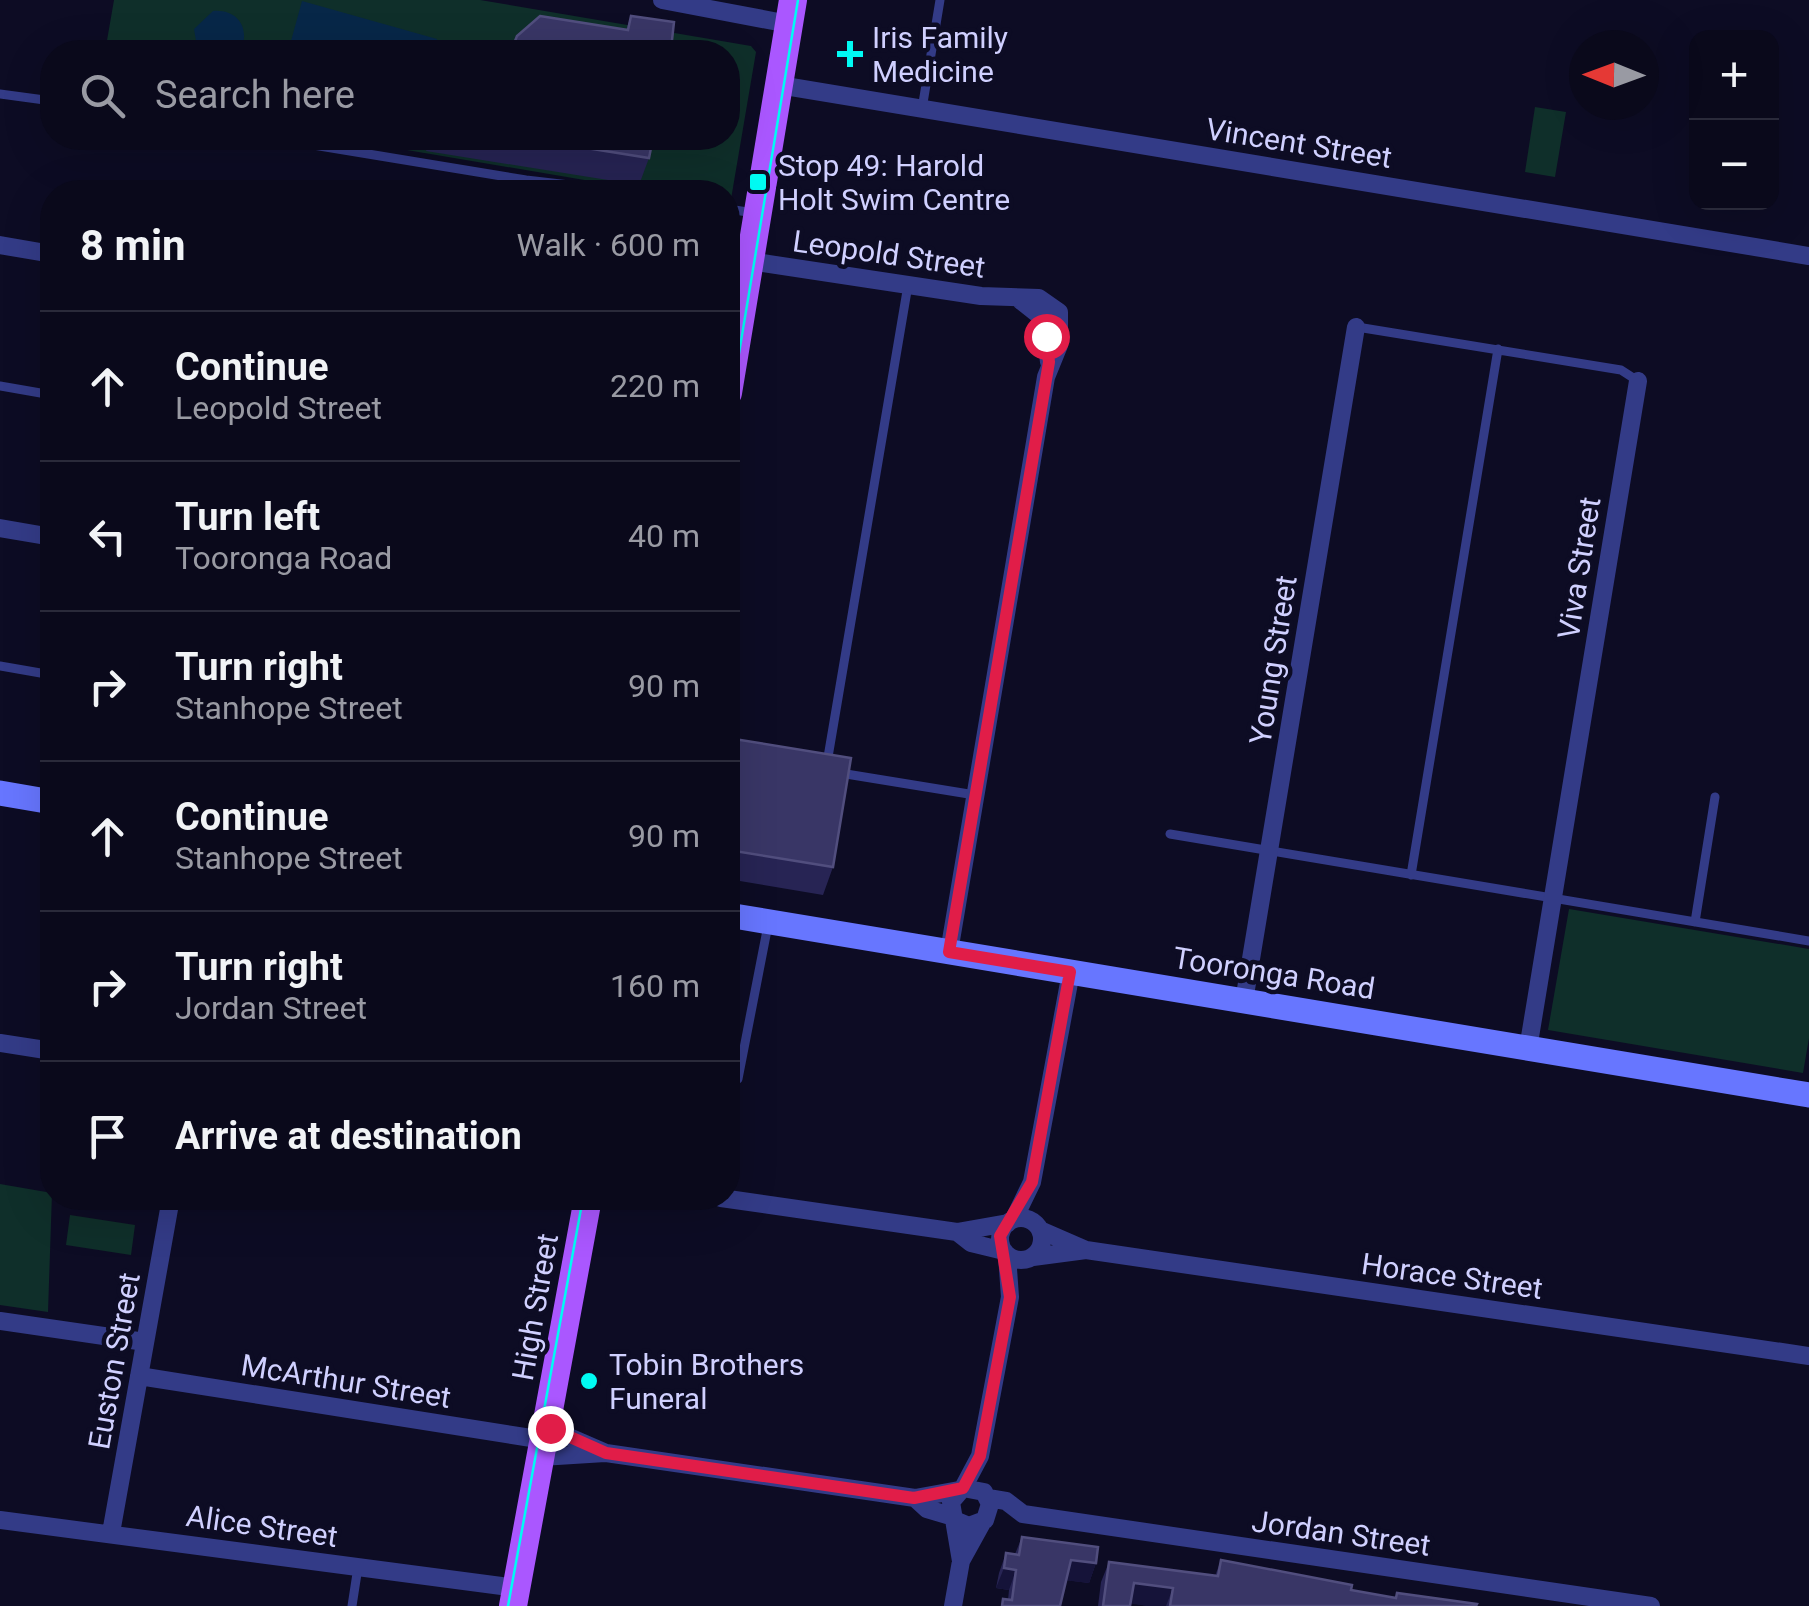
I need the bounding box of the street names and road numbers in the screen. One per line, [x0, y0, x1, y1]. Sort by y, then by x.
street label: Vincent Street [1204, 111, 1394, 175]
street label: Leopold Street [791, 223, 987, 285]
street label: Viva Street [1550, 494, 1608, 642]
street label: Young Street [1242, 573, 1304, 747]
street label: Tooronga Road [1171, 940, 1377, 1006]
street label: High Street [505, 1231, 565, 1383]
street label: Horace Street [1359, 1246, 1545, 1306]
street label: Euston Street [81, 1270, 147, 1452]
street label: McArthur Street [239, 1347, 453, 1415]
street label: Alice Street [184, 1498, 340, 1554]
street label: Jordan Street [1249, 1503, 1433, 1563]

